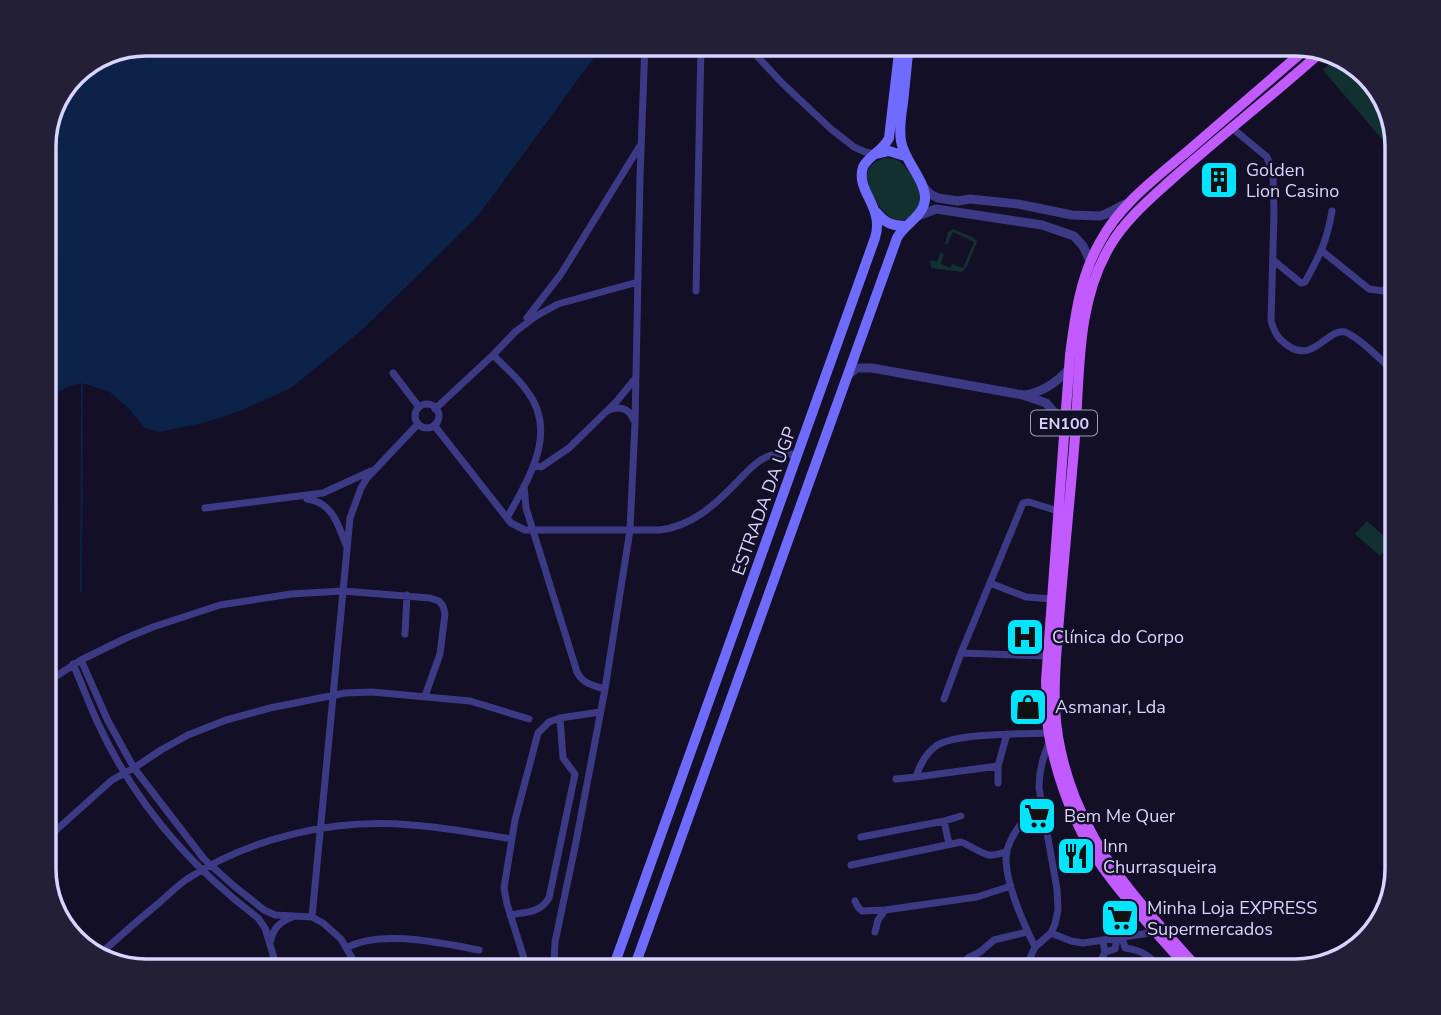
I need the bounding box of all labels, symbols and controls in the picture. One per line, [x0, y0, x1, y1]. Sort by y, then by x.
place label: Golden Lion Casino [1246, 158, 1339, 203]
building icon: Golden Lion Casino [1198, 159, 1240, 201]
road number: EN100 [1031, 410, 1097, 436]
street label: ESTRADA DA UGP [726, 423, 802, 579]
hospital icon: Clínica do Corpo [1004, 616, 1046, 658]
place label: Clínica do Corpo [1052, 625, 1184, 649]
shop icon: Asmanar, Lda [1007, 686, 1049, 728]
place label: Asmanar, Lda [1055, 695, 1166, 719]
supermarket icon: Bem Me Quer [1016, 795, 1058, 837]
place label: Bem Me Quer [1064, 804, 1176, 828]
place label: Inn Churrasqueira [1103, 834, 1217, 879]
restaurant icon: Inn Churrasqueira [1055, 835, 1097, 877]
place label: Minha Loja EXPRESS Supermercados [1147, 896, 1317, 941]
supermarket icon: Minha Loja EXPRESS Supermercados [1099, 897, 1141, 939]

